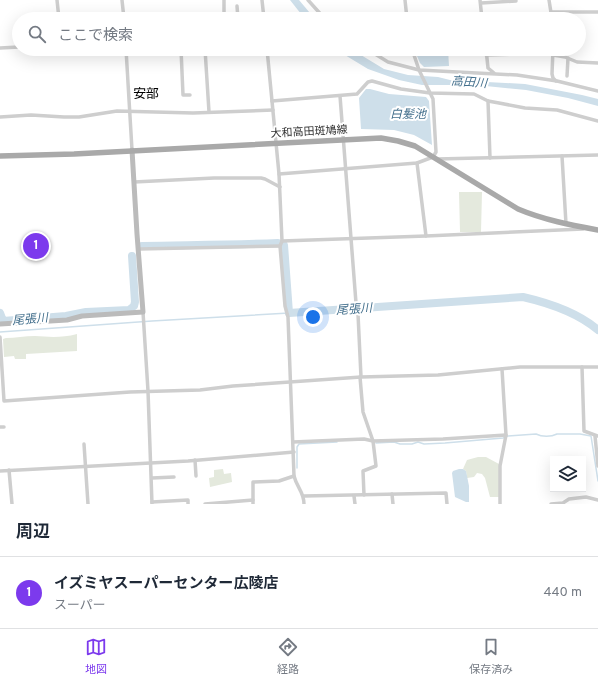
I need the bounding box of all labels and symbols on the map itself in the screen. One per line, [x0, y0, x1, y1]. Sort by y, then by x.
water label: 高田川 [450, 74, 489, 92]
district label: 安部 [133, 87, 159, 103]
water label: 白髪池 [390, 107, 427, 123]
street label: 大和高田斑鳩線 [270, 123, 348, 141]
pin: 1 [23, 231, 49, 261]
water label: 尾張川 [336, 301, 375, 319]
your location [303, 307, 323, 327]
water label: 尾張川 [11, 310, 51, 330]

